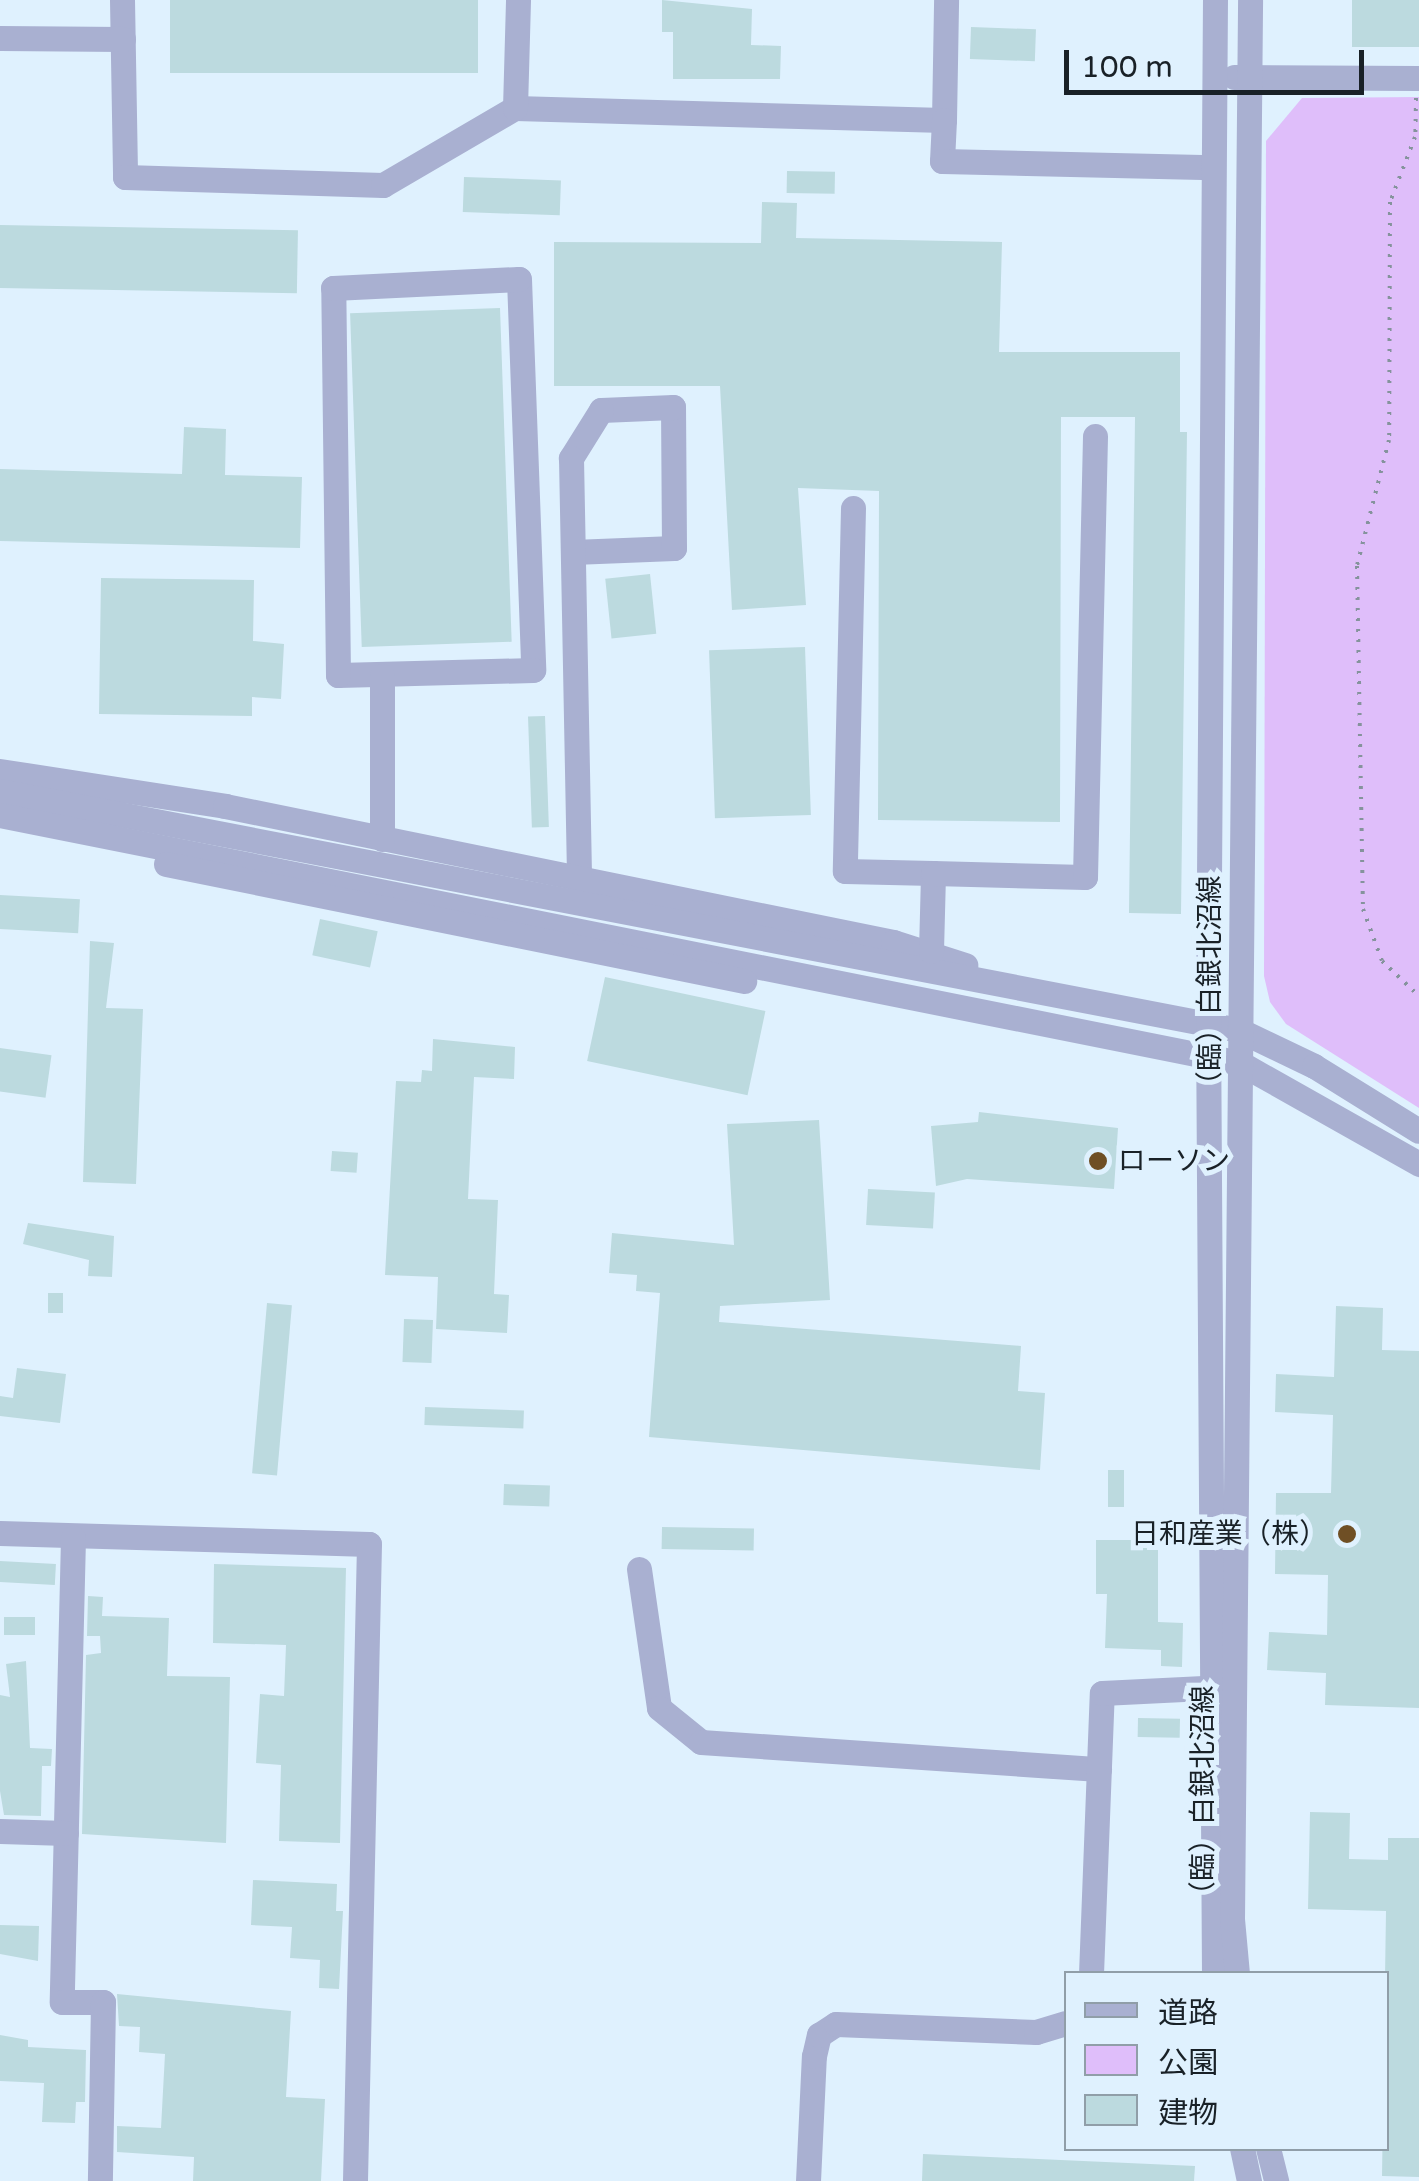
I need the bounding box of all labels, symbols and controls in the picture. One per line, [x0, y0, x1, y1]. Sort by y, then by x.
scale bar [1069, 30, 1369, 92]
text: 100 m [1081, 49, 1173, 86]
street label: （臨）白銀北沼線 [1193, 875, 1227, 1099]
place label: ローソン [1118, 1144, 1230, 1178]
marker: ローソン [1087, 1150, 1109, 1172]
place label: 日和産業（株） [1131, 1517, 1327, 1551]
marker: 日和産業（株） [1336, 1523, 1358, 1545]
street label: （臨）白銀北沼線 [1186, 1685, 1220, 1909]
legend [1064, 1971, 1389, 2151]
text: 道路 [1158, 1995, 1218, 2032]
text: 公園 [1158, 2045, 1218, 2082]
text: 建物 [1158, 2095, 1218, 2132]

